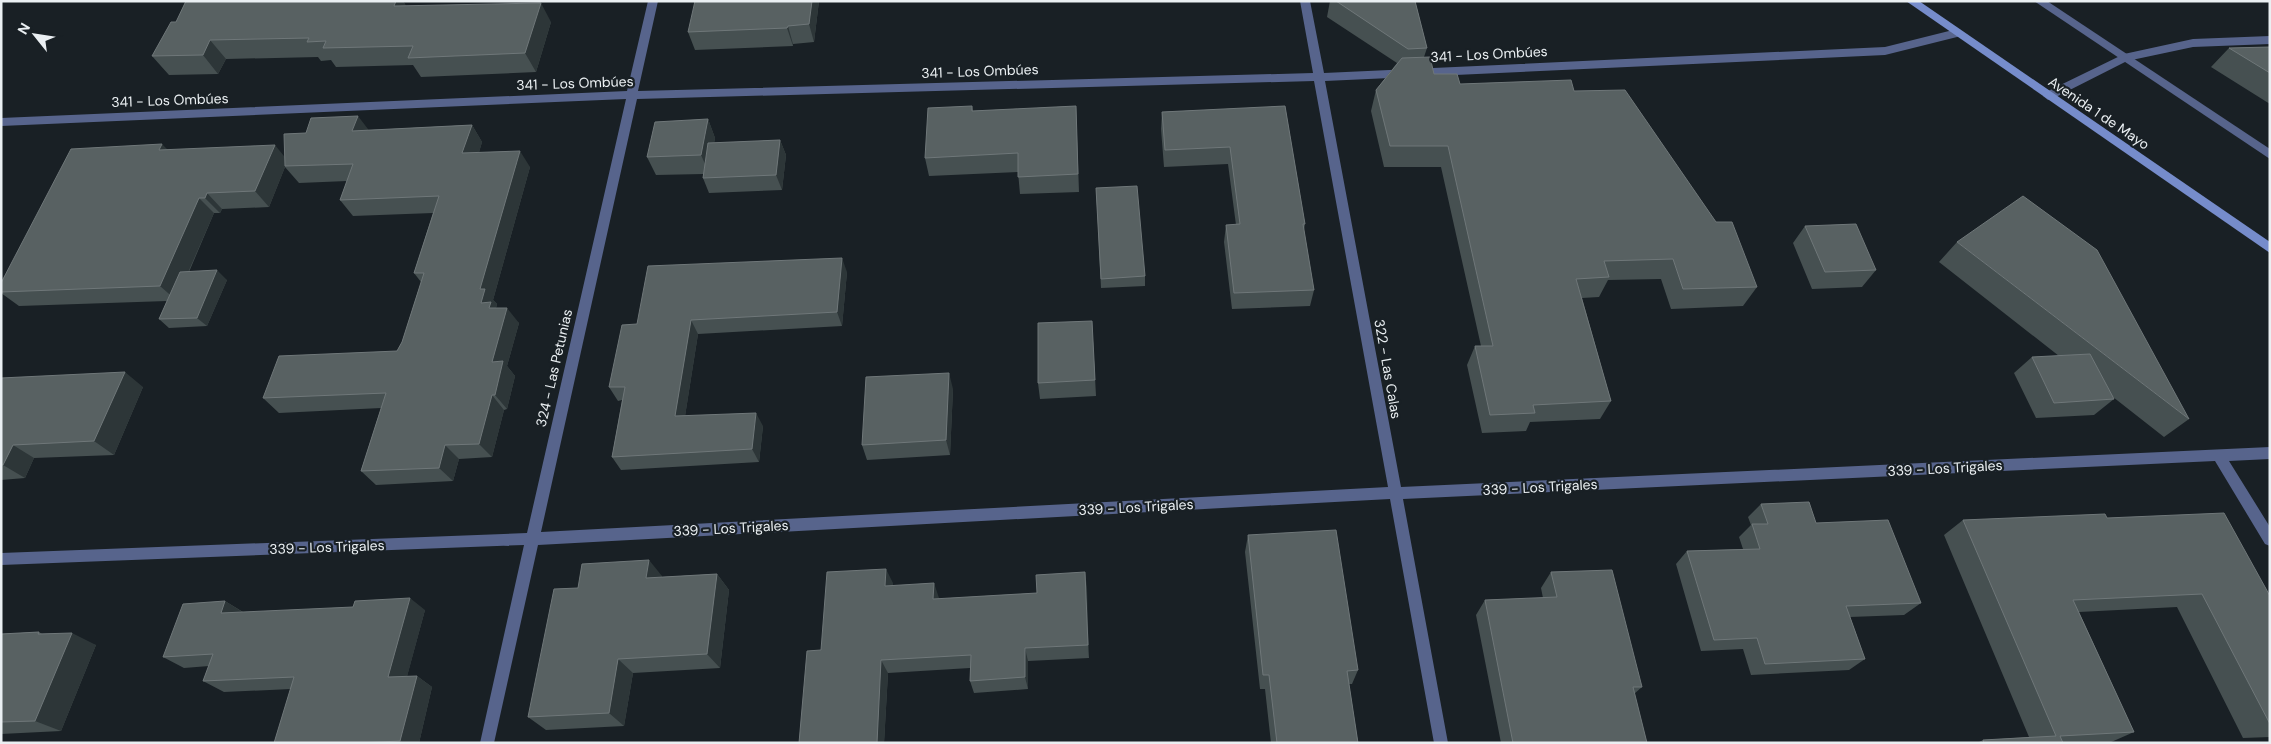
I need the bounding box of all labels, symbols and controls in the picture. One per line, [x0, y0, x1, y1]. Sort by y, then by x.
north arrow [10, 10, 60, 60]
text: N [13, 20, 34, 37]
street label: 341 - Los Ombúes [1430, 42, 1548, 66]
street label: 341 - Los Ombúes [921, 60, 1039, 82]
street label: 341 - Los Ombúes [516, 72, 634, 94]
street label: Avenida 1 de Mayo [2045, 72, 2153, 154]
street label: 341 - Los Ombúes [111, 89, 229, 111]
street label: 324 - Las Petunias [532, 307, 576, 429]
street label: 322 - Las Calas [1370, 318, 1406, 420]
street label: 339 - Los Trigales [1887, 456, 2003, 480]
street label: 339 - Los Trigales [1482, 475, 1598, 499]
street label: 339 - Los Trigales [1078, 495, 1194, 519]
street label: 339 - Los Trigales [673, 516, 789, 540]
street label: 339 - Los Trigales [269, 536, 385, 558]

